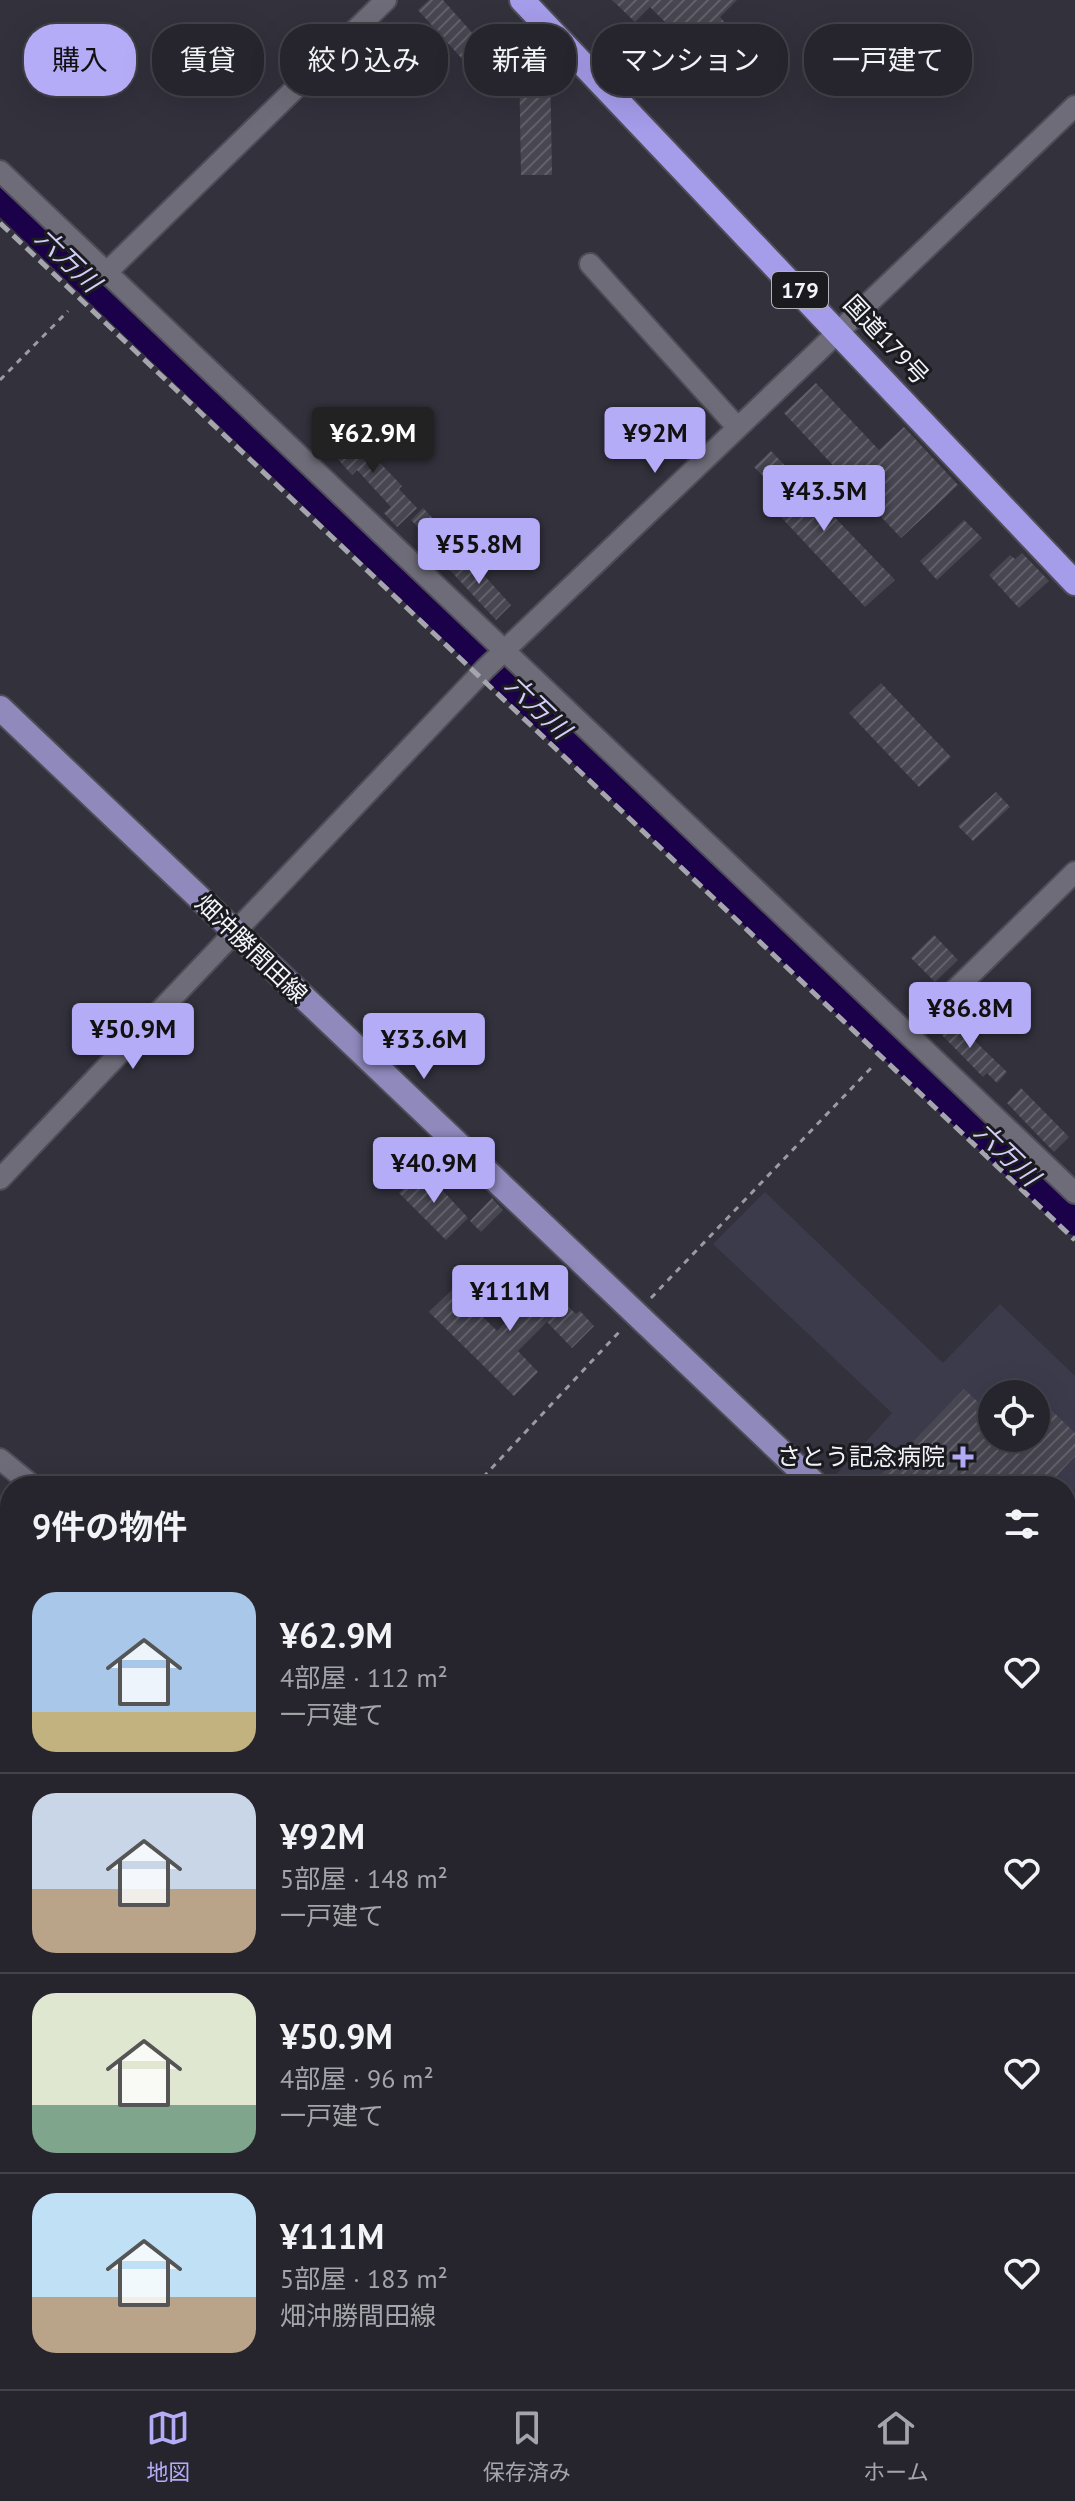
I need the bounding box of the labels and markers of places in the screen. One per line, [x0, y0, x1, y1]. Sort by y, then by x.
pin: ¥62.9M [308, 407, 438, 475]
pin: ¥92M [608, 407, 702, 475]
pin: ¥43.5M [759, 465, 889, 533]
pin: ¥55.8M [414, 518, 544, 586]
pin: ¥86.8M [905, 982, 1035, 1050]
pin: ¥50.9M [68, 1003, 198, 1071]
pin: ¥33.6M [359, 1013, 489, 1081]
pin: ¥40.9M [369, 1137, 499, 1205]
pin: ¥111M [454, 1265, 566, 1333]
place label: さとう記念病院 [777, 1441, 945, 1472]
marker: さとう記念病院 [952, 1446, 974, 1468]

